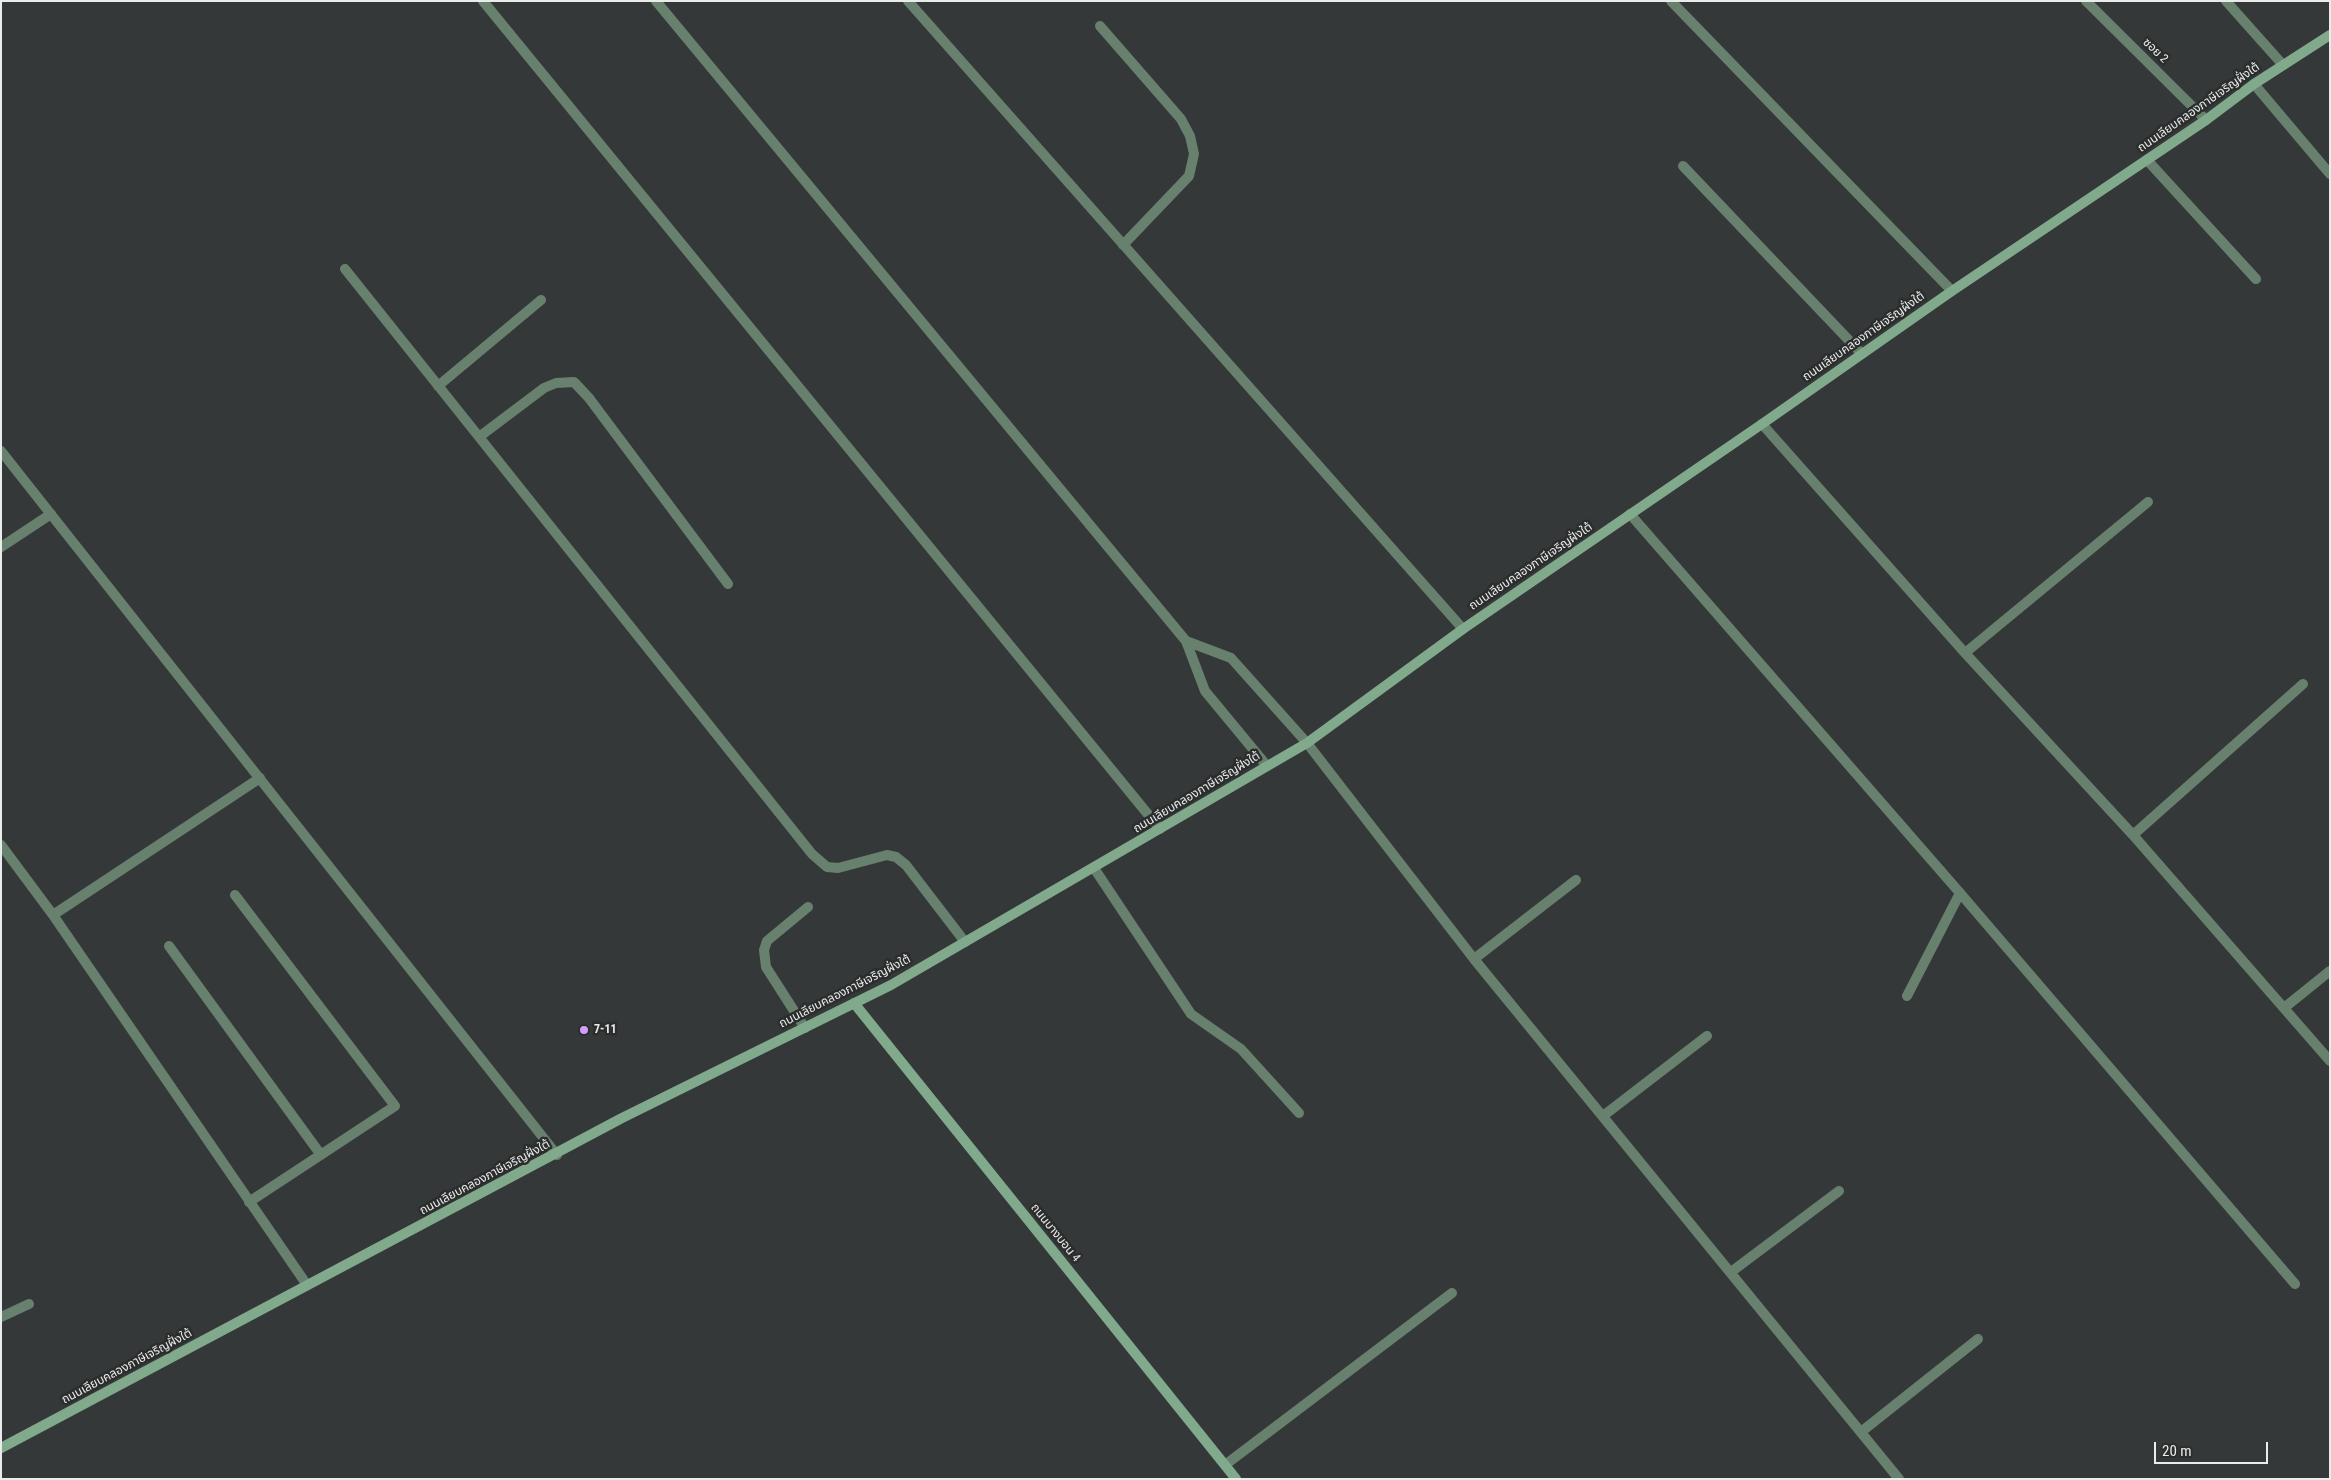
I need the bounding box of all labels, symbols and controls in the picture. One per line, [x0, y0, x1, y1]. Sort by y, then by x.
street label: ซอย 2 [2139, 36, 2171, 66]
street label: ถนนเลียบคลองภาษีเจริญฝั่งใต้ [2135, 60, 2263, 156]
street label: ถนนเลียบคลองภาษีเจริญฝั่งใต้ [1800, 289, 1928, 385]
street label: ถนนเลียบคลองภาษีเจริญฝั่งใต้ [1467, 520, 1595, 614]
street label: ถนนเลียบคลองภาษีเจริญฝั่งใต้ [1131, 749, 1263, 837]
street label: ถนนเลียบคลองภาษีเจริญฝั่งใต้ [777, 953, 913, 1031]
place label: 7-11 [594, 1023, 617, 1037]
marker: 7-11 [578, 1024, 590, 1036]
street label: ถนนเลียบคลองภาษีเจริญฝั่งใต้ [417, 1137, 553, 1219]
street label: ถนนบางบอน 4 [1027, 1201, 1083, 1265]
street label: ถนนเลียบคลองภาษีเจริญฝั่งใต้ [59, 1326, 195, 1408]
scale bar [2156, 1432, 2270, 1464]
text: 20 m [2162, 1442, 2192, 1460]

